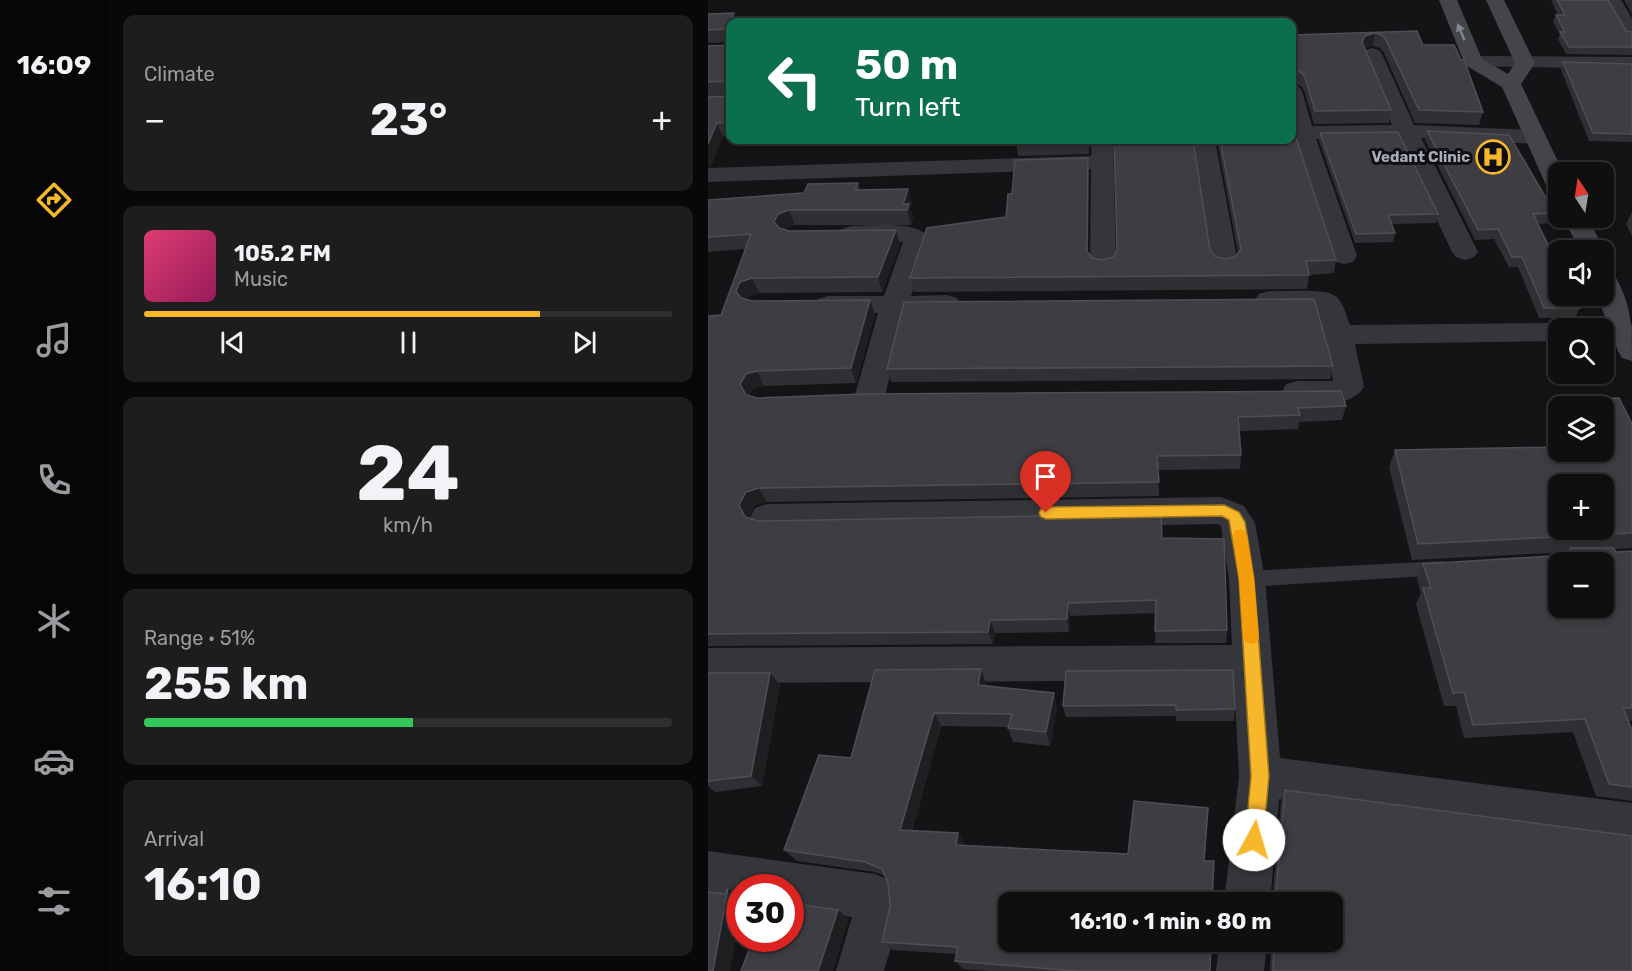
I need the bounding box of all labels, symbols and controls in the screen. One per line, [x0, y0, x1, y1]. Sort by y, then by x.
one-way arrow [1456, 22, 1466, 40]
text: 50 m [855, 40, 958, 90]
icon: left [756, 42, 834, 120]
text: 16:09 [17, 49, 91, 81]
text: Climate [144, 62, 215, 86]
text: Turn left [855, 91, 960, 123]
text: 23° [370, 93, 447, 146]
text: − [144, 100, 165, 139]
text: + [651, 100, 672, 139]
hospital icon: Vedant Clinic [1475, 139, 1511, 175]
place label: Vedant Clinic [1372, 148, 1470, 166]
north arrow [1548, 162, 1614, 228]
map controls [1548, 162, 1614, 618]
icon: directions [33, 179, 75, 221]
text: 105.2 FM [234, 240, 331, 267]
button: sound [1548, 240, 1614, 306]
text: Music [234, 267, 288, 291]
button: search [1548, 318, 1614, 384]
icon: music [33, 319, 75, 361]
icon: previous [216, 326, 249, 359]
icon: pause [392, 326, 425, 359]
icon: next [568, 326, 601, 359]
button: layers [1548, 396, 1614, 462]
text: 24 [356, 427, 460, 520]
pin [1020, 451, 1071, 513]
icon: phone [33, 459, 75, 501]
icon: arrive [1029, 460, 1062, 493]
button: + [1548, 474, 1614, 540]
text: km/h [383, 513, 433, 537]
button: − [1548, 552, 1614, 618]
icon: climate [33, 600, 75, 642]
text: Range · 51% [144, 626, 255, 650]
text: 255 km [144, 657, 309, 710]
icon: car [33, 740, 75, 782]
position arrow [1222, 808, 1286, 872]
text: Arrival [144, 827, 204, 851]
text: 16:10 [144, 858, 262, 911]
speed limit sign: 30 [726, 874, 804, 952]
icon: filters [33, 880, 75, 922]
text: 16:10 · 1 min · 80 m [1070, 908, 1271, 935]

